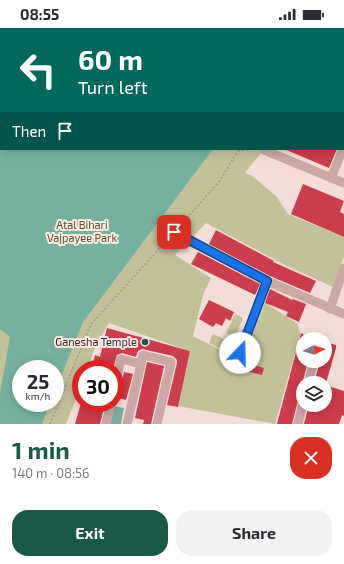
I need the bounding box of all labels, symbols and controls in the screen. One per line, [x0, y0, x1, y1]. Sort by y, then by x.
text: 08:55 [20, 5, 59, 23]
text: 60 m [78, 42, 143, 76]
icon: left [12, 44, 64, 96]
text: Turn left [78, 76, 148, 98]
icon: arrive [54, 120, 76, 142]
text: Then [12, 122, 46, 140]
pin [157, 215, 191, 249]
park label: Atal Bihari Vajpayee Park [47, 218, 117, 245]
icon: arrive [163, 221, 185, 243]
position arrow [219, 332, 261, 374]
north arrow [296, 332, 332, 368]
map controls [296, 332, 332, 412]
place label: Ganesha Temple [55, 335, 137, 348]
marker: Ganesha Temple [140, 337, 150, 347]
speed limit sign: 30 [72, 360, 124, 412]
text: 25 [27, 369, 49, 393]
button: layers [296, 376, 332, 412]
text: km/h [26, 390, 50, 402]
text: 1 min [12, 435, 70, 464]
button: close [290, 437, 332, 479]
text: 140 m · 08:56 [12, 465, 89, 481]
button: Exit [12, 510, 168, 556]
button: Share [176, 510, 332, 556]

